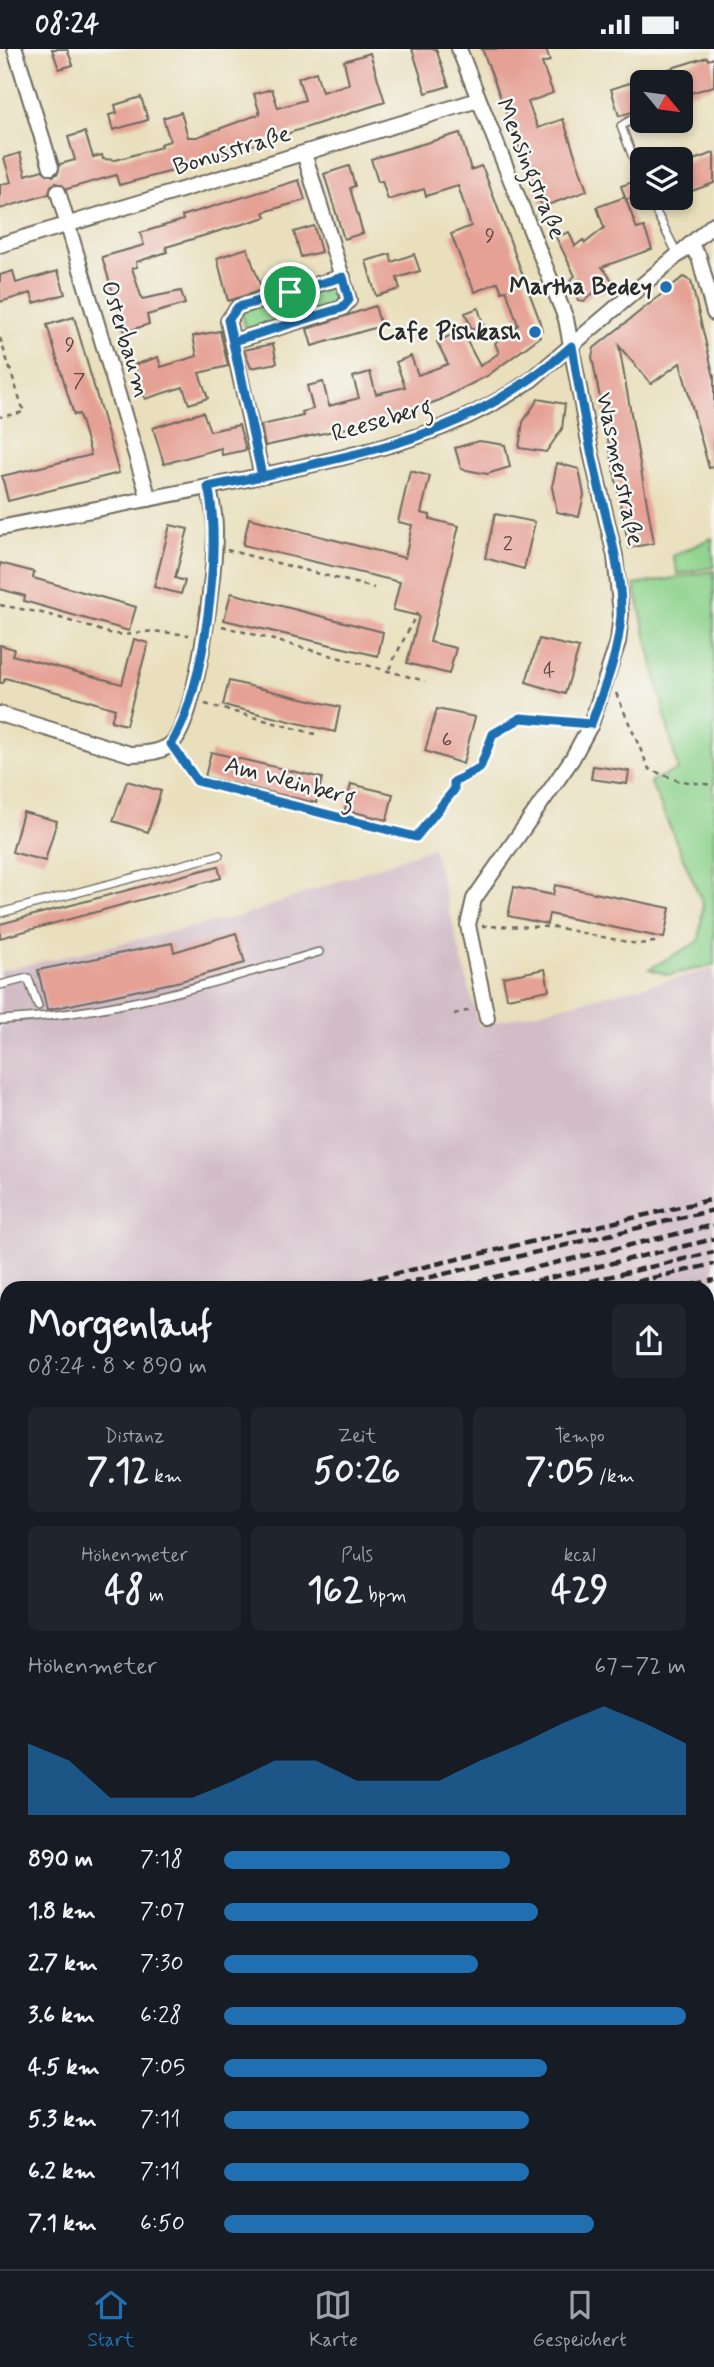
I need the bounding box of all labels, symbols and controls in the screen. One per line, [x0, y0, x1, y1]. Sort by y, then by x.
text: 08:24 [35, 8, 99, 42]
north arrow [630, 70, 693, 133]
map controls [630, 70, 693, 210]
street label: Mensingstraße [485, 94, 572, 245]
street label: Bonusstraße [170, 118, 295, 184]
button: layers [630, 147, 693, 210]
house number: 9 [485, 222, 495, 250]
pin [260, 262, 320, 322]
place label: Martha Bedey [509, 272, 652, 303]
icon: arrive [271, 273, 309, 311]
street label: Osterbaum [93, 277, 157, 401]
marker: Martha Bedey [658, 279, 674, 295]
place label: Cafe Pishkash [378, 317, 521, 348]
marker: Cafe Pishkash [527, 324, 543, 340]
house number: 9 [65, 331, 75, 359]
house number: 7 [73, 367, 86, 395]
street label: Wasmerstraße [588, 390, 650, 549]
street label: Reeseberg [328, 392, 437, 453]
house number: 2 [503, 530, 513, 558]
house number: 4 [543, 657, 555, 685]
house number: 6 [442, 726, 452, 754]
street label: Am Weinberg [220, 750, 359, 817]
text: Morgenlauf [28, 1301, 212, 1350]
button: share [612, 1304, 686, 1378]
text: 08:24 · 8 × 890 m [28, 1352, 207, 1382]
text: Distanz [104, 1424, 164, 1449]
text: Zeit [338, 1424, 376, 1449]
text: Tempo [555, 1424, 605, 1449]
text: 7.12 [87, 1449, 149, 1495]
text: 50:26 [314, 1449, 400, 1495]
text: 7:05 [525, 1449, 594, 1495]
text: km [149, 1464, 182, 1489]
text: /km [594, 1464, 635, 1489]
text: Höhenmeter [81, 1543, 188, 1568]
text: Puls [341, 1543, 373, 1568]
text: kcal [564, 1543, 596, 1568]
text: 48 [104, 1568, 144, 1614]
text: 162 [307, 1568, 363, 1614]
text: 429 [551, 1568, 608, 1614]
text: m [144, 1583, 164, 1608]
text: bpm [363, 1583, 407, 1608]
text: Höhenmeter [28, 1652, 157, 1682]
text: 67–72 m [594, 1652, 686, 1682]
text: 890 m [28, 1845, 93, 1875]
text: 7:18 [140, 1845, 183, 1875]
text: 1.8 km [28, 1897, 96, 1927]
text: 7:07 [140, 1897, 185, 1927]
text: 2.7 km [28, 1949, 98, 1979]
text: 7:30 [140, 1949, 184, 1979]
text: 3.6 km [28, 2001, 95, 2031]
text: 6:28 [140, 2001, 182, 2031]
text: 4.5 km [28, 2053, 100, 2083]
text: 7:05 [140, 2053, 185, 2083]
text: 5.3 km [28, 2105, 97, 2135]
text: 7:11 [140, 2105, 180, 2135]
text: 6.2 km [28, 2157, 96, 2187]
text: 7:11 [140, 2157, 180, 2187]
text: 7.1 km [28, 2209, 97, 2239]
text: 6:50 [140, 2209, 185, 2239]
tab: Start [87, 2286, 134, 2353]
tab: Karte [309, 2286, 358, 2353]
tab: Gespeichert [533, 2286, 627, 2353]

